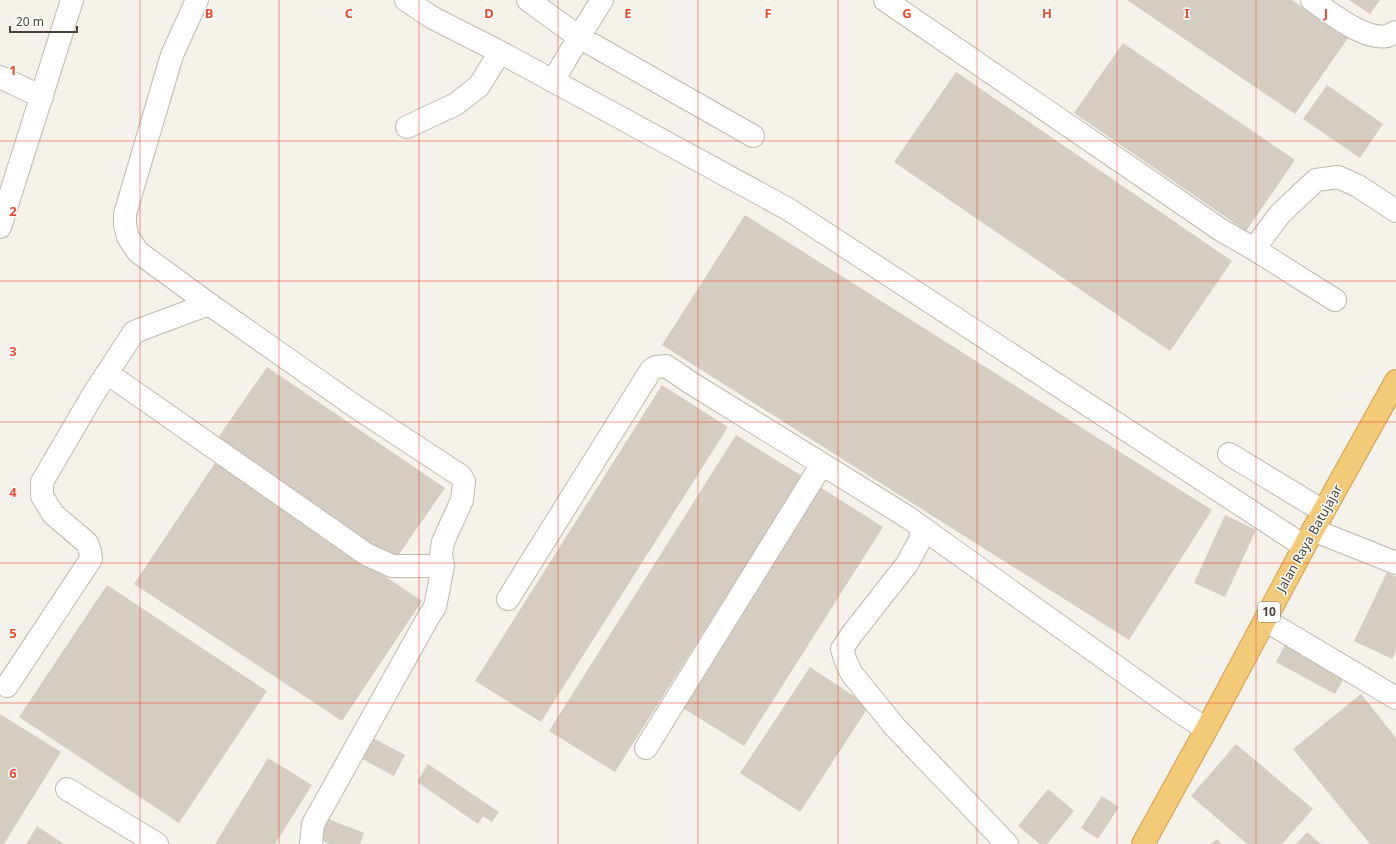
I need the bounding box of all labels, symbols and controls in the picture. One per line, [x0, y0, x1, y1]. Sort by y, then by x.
text: B [205, 4, 213, 22]
text: C [345, 4, 353, 22]
text: D [484, 4, 494, 22]
text: E [624, 4, 632, 22]
text: F [764, 4, 772, 22]
text: G [902, 4, 912, 22]
text: H [1042, 4, 1052, 22]
text: I [1184, 4, 1190, 22]
text: J [1323, 4, 1328, 22]
scale bar [10, 8, 77, 34]
text: 20 m [16, 13, 44, 30]
text: 1 [9, 61, 17, 79]
text: 2 [9, 202, 17, 220]
text: 3 [9, 342, 17, 360]
street label: Jalan Raya Batujajar [1271, 480, 1346, 597]
text: 4 [9, 483, 17, 501]
road number: 10 [1258, 602, 1280, 622]
text: 5 [9, 624, 17, 642]
text: 6 [9, 764, 17, 782]

